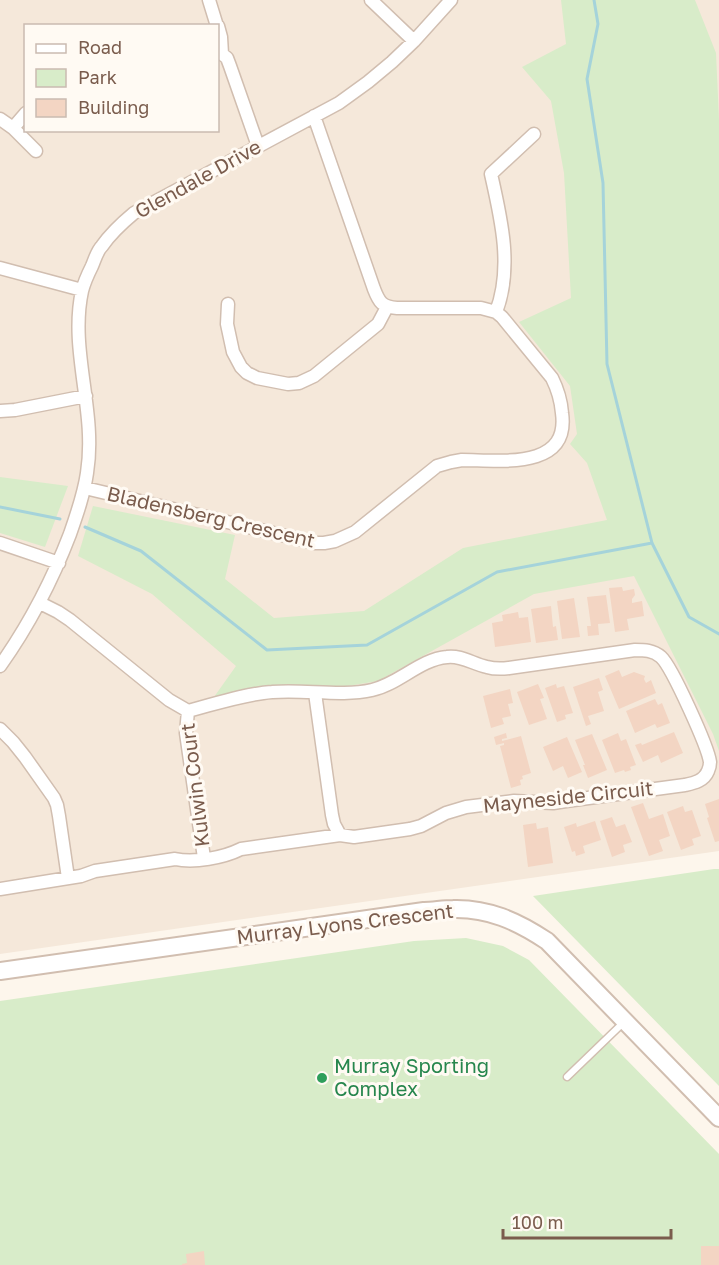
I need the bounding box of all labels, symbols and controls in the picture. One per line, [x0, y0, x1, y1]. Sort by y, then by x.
legend [24, 24, 219, 132]
text: Road [78, 36, 122, 58]
text: Park [78, 66, 117, 88]
text: Building [78, 96, 149, 118]
street label: Glendale Drive [130, 134, 265, 223]
street label: Bladensberg Crescent [105, 480, 318, 552]
street label: Kulwin Court [175, 722, 214, 848]
street label: Mayneside Circuit [482, 775, 654, 817]
street label: Murray Lyons Crescent [235, 898, 455, 948]
place label: Murray Sporting Complex [334, 1053, 489, 1100]
marker: Murray Sporting Complex [315, 1071, 329, 1085]
scale bar [503, 1202, 671, 1240]
text: 100 m [512, 1211, 563, 1233]

